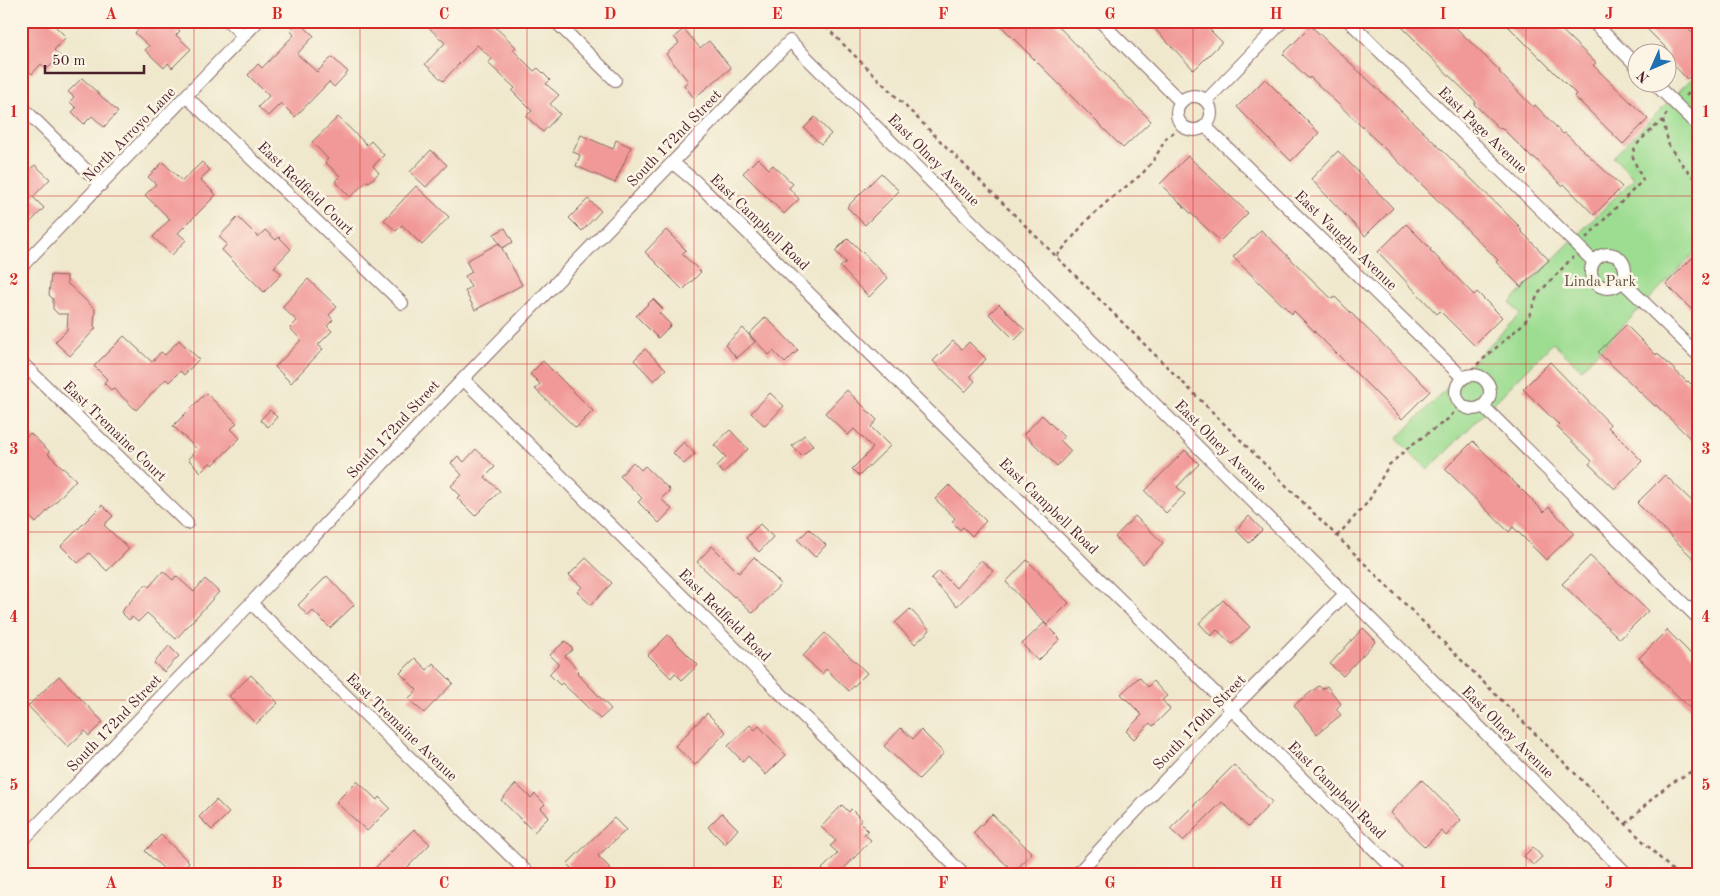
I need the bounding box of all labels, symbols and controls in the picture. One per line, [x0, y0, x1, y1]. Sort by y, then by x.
text: A [105, 7, 117, 23]
text: B [271, 7, 283, 23]
text: C [439, 7, 449, 23]
text: D [604, 7, 616, 23]
text: E [771, 7, 783, 23]
text: F [938, 7, 949, 23]
text: G [1104, 7, 1116, 23]
text: H [1269, 7, 1283, 23]
text: I [1439, 7, 1447, 23]
text: J [1605, 7, 1614, 23]
scale bar [45, 42, 144, 74]
north arrow [1628, 42, 1678, 92]
text: 50 m [52, 54, 86, 69]
text: N [1635, 68, 1652, 85]
street label: North Arroyo Lane [81, 85, 179, 185]
street label: East Page Avenue [1434, 85, 1530, 177]
street label: South 172nd Street [625, 88, 725, 190]
text: 1 [9, 105, 19, 121]
text: 1 [1701, 105, 1711, 121]
street label: East Olney Avenue [884, 112, 982, 210]
street label: East Redfield Court [254, 140, 356, 239]
street label: East Campbell Road [707, 172, 811, 274]
street label: East Vaughn Avenue [1291, 189, 1399, 294]
text: 2 [9, 273, 19, 289]
text: 2 [1701, 273, 1711, 289]
park label: Linda Park [1564, 275, 1636, 290]
street label: South 172nd Street [345, 378, 443, 482]
street label: East Tremaine Court [59, 379, 168, 485]
street label: East Olney Avenue [1171, 398, 1269, 496]
text: 3 [9, 442, 19, 458]
text: 3 [1701, 442, 1711, 458]
street label: East Campbell Road [996, 456, 1100, 558]
street label: East Redfield Road [675, 567, 773, 665]
text: 4 [9, 610, 19, 626]
text: 4 [1701, 610, 1711, 626]
street label: East Tremaine Avenue [343, 671, 459, 785]
street label: South 172nd Street [65, 673, 165, 775]
street label: South 170th Street [1151, 673, 1249, 774]
street label: East Olney Avenue [1458, 684, 1556, 782]
street label: East Campbell Road [1284, 739, 1388, 843]
text: 5 [9, 778, 19, 794]
text: 5 [1701, 778, 1711, 794]
text: A [105, 876, 117, 892]
text: B [271, 876, 283, 892]
text: C [439, 876, 449, 892]
text: D [604, 876, 616, 892]
text: E [771, 876, 783, 892]
text: F [938, 876, 949, 892]
text: G [1104, 876, 1116, 892]
text: H [1269, 876, 1283, 892]
text: I [1439, 876, 1447, 892]
text: J [1605, 876, 1614, 892]

